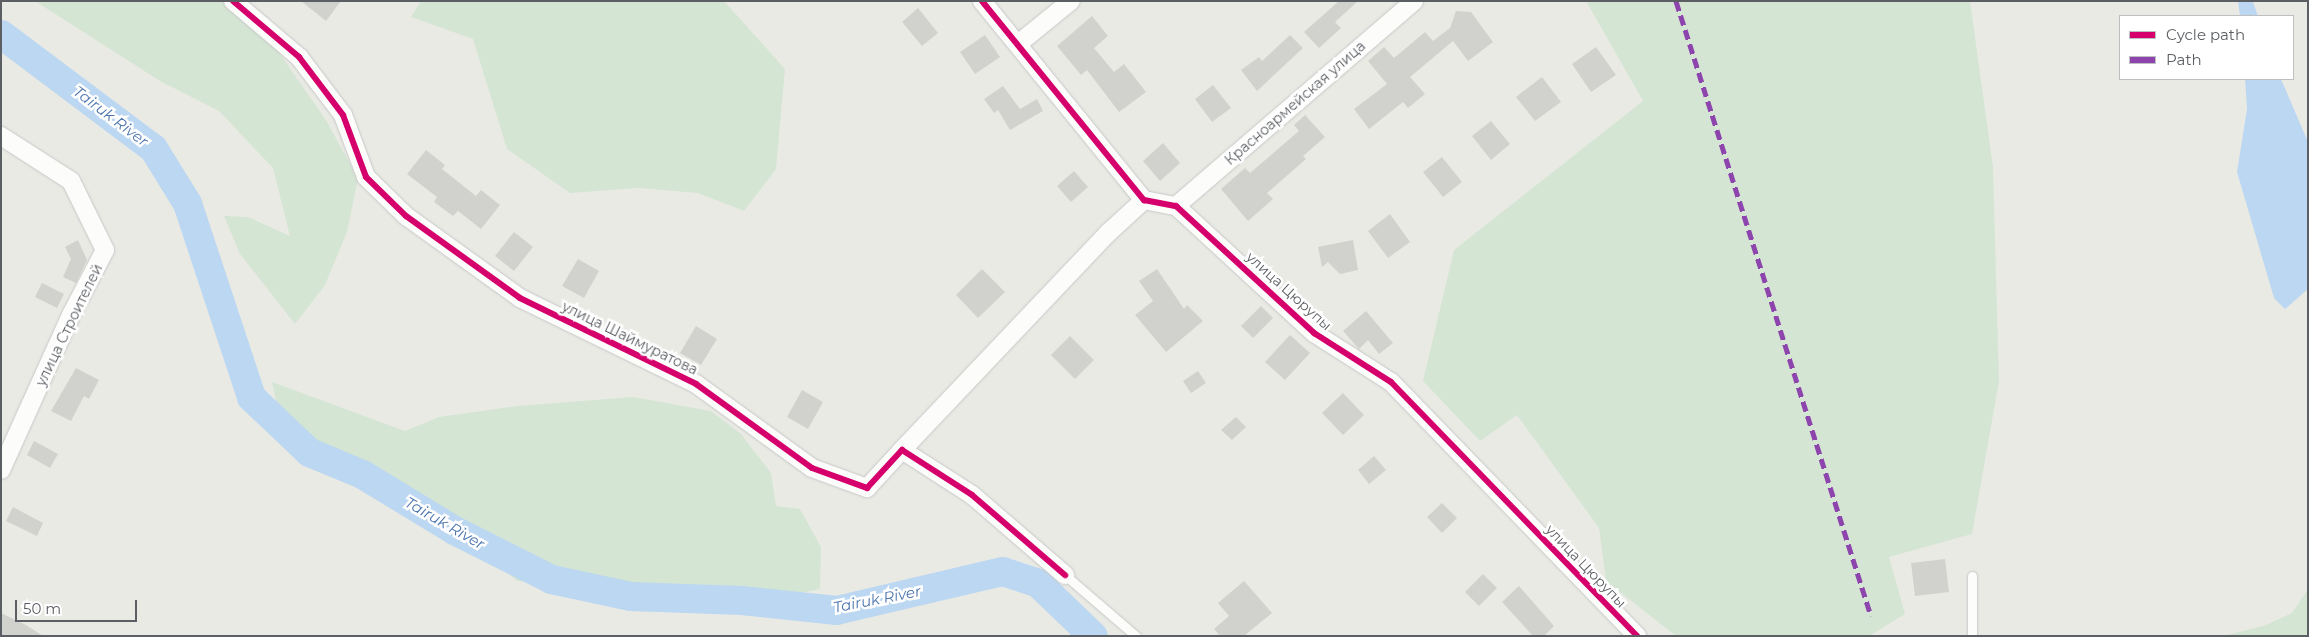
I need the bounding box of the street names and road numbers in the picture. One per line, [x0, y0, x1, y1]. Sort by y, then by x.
street label: Красноармейская улица [1221, 37, 1369, 169]
street label: улица Цюрупы [1243, 248, 1335, 334]
street label: улица Строителей [32, 261, 106, 389]
street label: улица Шаймуратова [559, 298, 701, 378]
street label: улица Цюрупы [1542, 521, 1630, 611]

